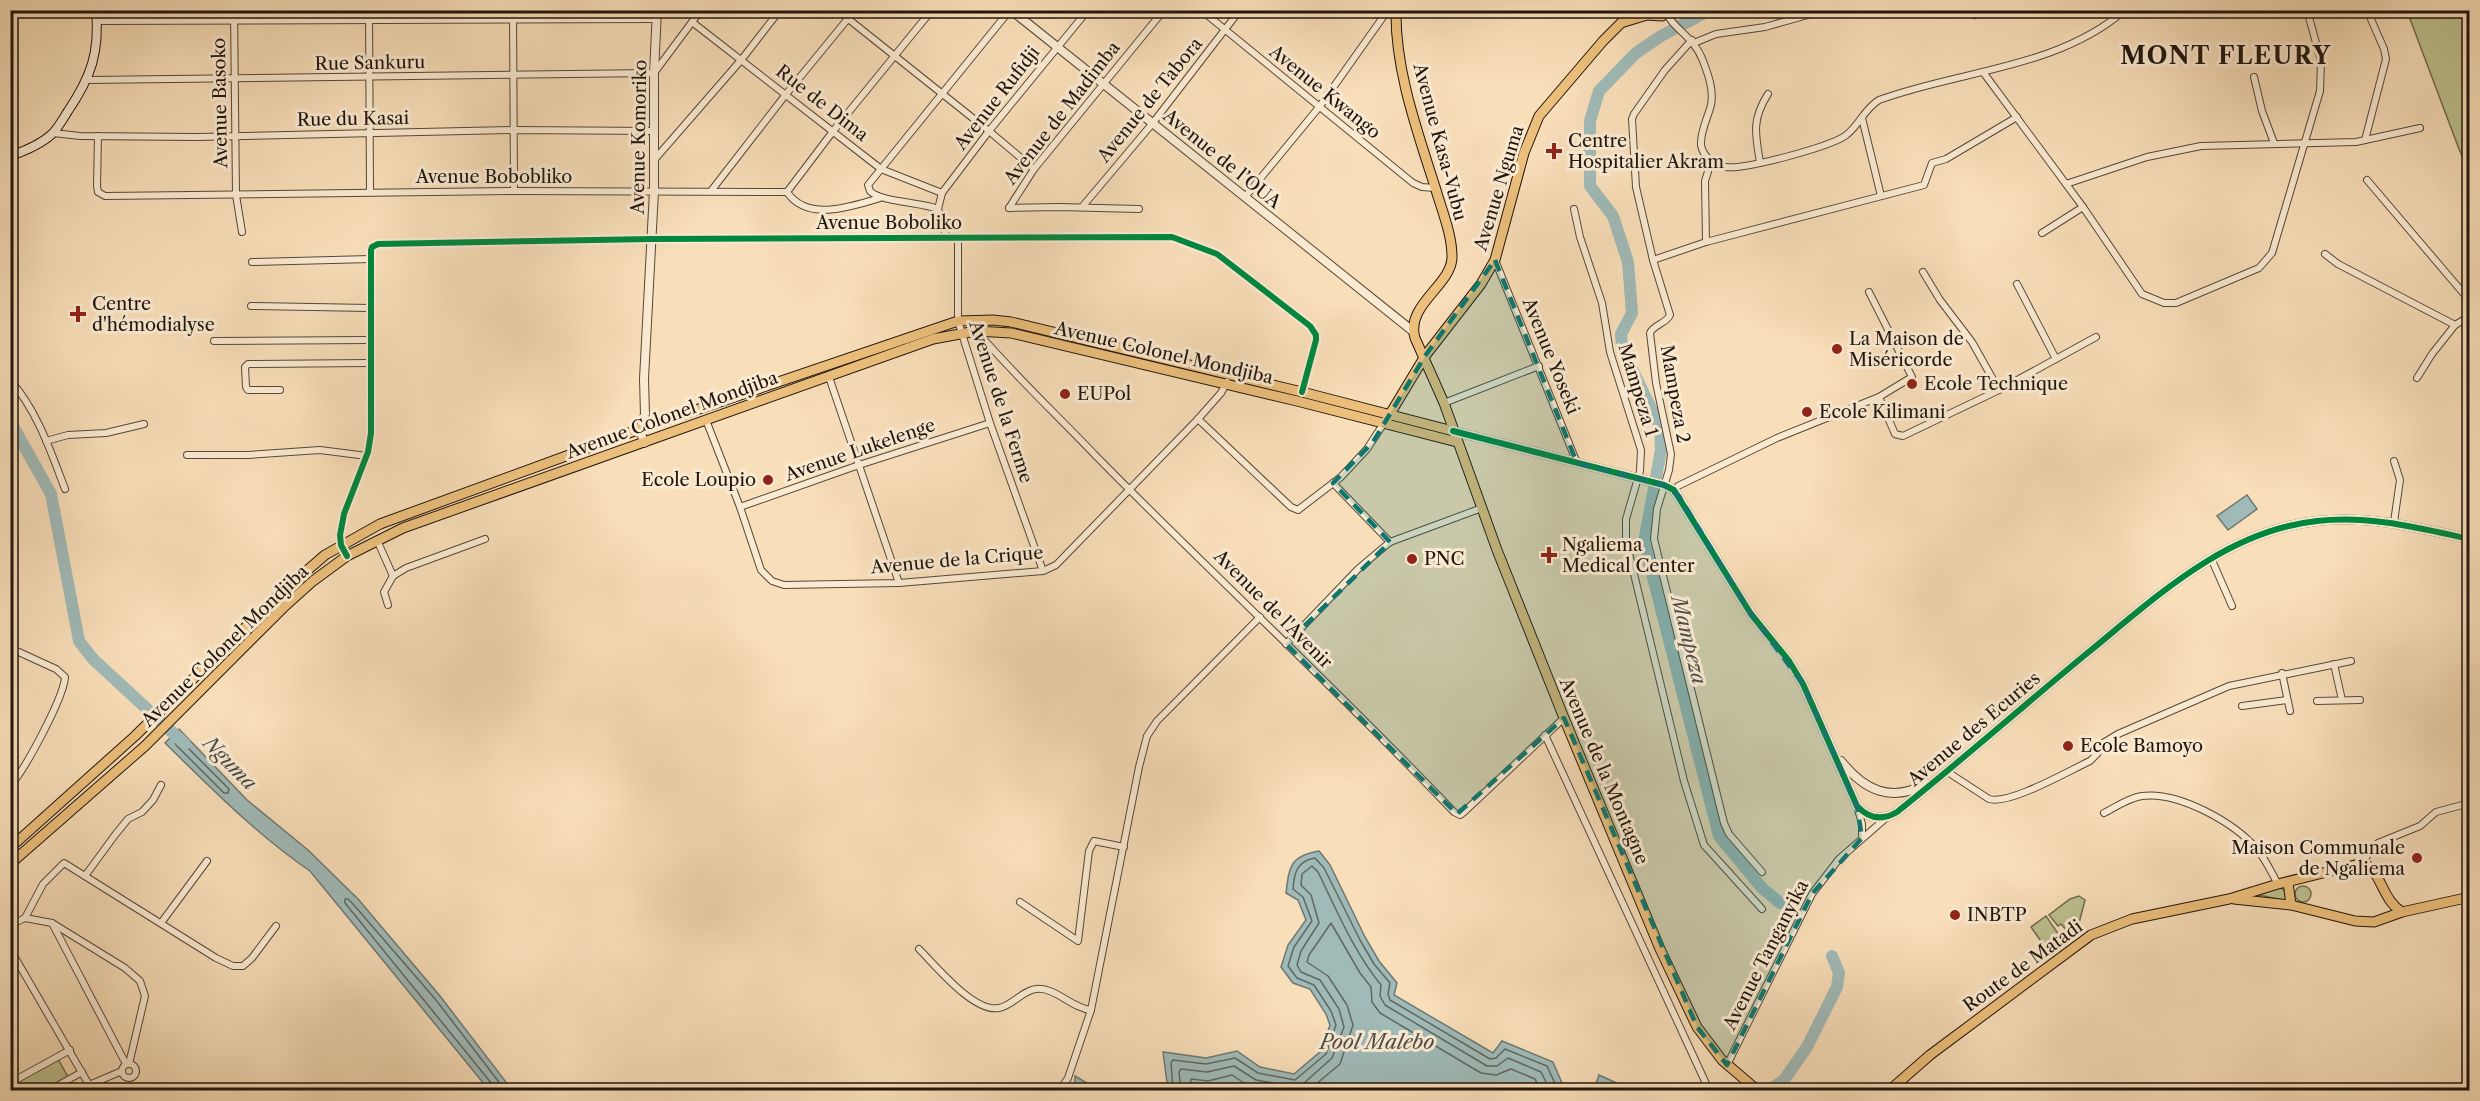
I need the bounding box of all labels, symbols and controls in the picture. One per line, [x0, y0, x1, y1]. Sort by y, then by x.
street label: Avenue de Tabora [1092, 33, 1207, 168]
street label: Avenue de Madimba [999, 37, 1125, 190]
street label: Avenue Basoko [208, 38, 232, 169]
street label: Avenue Kwango [1264, 40, 1385, 144]
street label: Avenue Rufidji [949, 41, 1045, 155]
district label: MONT FLEURY [2120, 41, 2332, 70]
street label: Rue Sankuru [314, 51, 426, 75]
street label: Avenue Komoriko [627, 59, 651, 216]
street label: Rue de Dima [771, 60, 873, 146]
street label: Avenue Kasa-Vubu [1408, 60, 1472, 223]
street label: Avenue de l’OUA [1158, 104, 1286, 214]
street label: Rue du Kasai [297, 107, 410, 131]
street label: Avenue Nguma [1469, 122, 1529, 254]
place label: Centre Hospitalier Akram [1568, 130, 1724, 173]
marker: Centre Hospitalier Akram [1545, 142, 1563, 160]
street label: Avenue Bobobliko [415, 166, 572, 188]
street label: Avenue Boboliko [815, 212, 962, 234]
place label: Centre d'hémodialyse [92, 293, 215, 336]
street label: Avenue Yoseki [1517, 294, 1585, 418]
marker: Centre d'hémodialyse [69, 305, 87, 323]
street label: Avenue de la Ferme [964, 317, 1038, 486]
street label: Avenue Colonel Mondjiba [1052, 317, 1276, 389]
place label: La Maison de Miséricorde [1849, 328, 1964, 371]
street label: Mampeza 1 [1613, 341, 1663, 440]
marker: La Maison de Miséricorde [1830, 342, 1844, 356]
street label: Mampeza 2 [1656, 343, 1694, 445]
street label: Avenue Colonel Mondjiba [562, 366, 781, 464]
place label: Ecole Technique [1924, 373, 2068, 395]
marker: Ecole Technique [1905, 377, 1919, 391]
place label: EUPol [1077, 383, 1131, 405]
marker: EUPol [1058, 387, 1072, 401]
place label: Ecole Kilimani [1819, 401, 1946, 423]
marker: Ecole Kilimani [1800, 405, 1814, 419]
street label: Avenue Lukelenge [781, 414, 938, 486]
place label: Ecole Loupio [641, 469, 756, 491]
marker: Ecole Loupio [761, 473, 775, 487]
place label: Ngaliema Medical Center [1562, 534, 1695, 577]
street label: Avenue de la Crique [869, 542, 1044, 579]
street label: Avenue de l'Avenir [1208, 544, 1337, 673]
marker: Ngaliema Medical Center [1540, 546, 1558, 564]
place label: PNC [1424, 548, 1464, 570]
marker: PNC [1405, 552, 1419, 566]
street label: Avenue Colonel Mondjiba [136, 560, 313, 732]
water label: Mampeza [1666, 591, 1712, 687]
street label: Avenue des Ecuries [1902, 667, 2045, 792]
street label: Avenue de la Montagne [1554, 673, 1653, 868]
water label: Nguma [197, 730, 262, 795]
place label: Ecole Bamoyo [2080, 735, 2203, 757]
marker: Ecole Bamoyo [2061, 739, 2075, 753]
place label: Maison Communale de Ngaliema [2231, 837, 2405, 880]
marker: Maison Communale de Ngaliema [2410, 851, 2424, 865]
street label: Avenue Tanganyika [1718, 876, 1814, 1035]
place label: INBTP [1967, 904, 2027, 926]
marker: INBTP [1948, 908, 1962, 922]
street label: Route de Matadi [1959, 915, 2087, 1017]
water label: Pool Malebo [1318, 1030, 1434, 1054]

